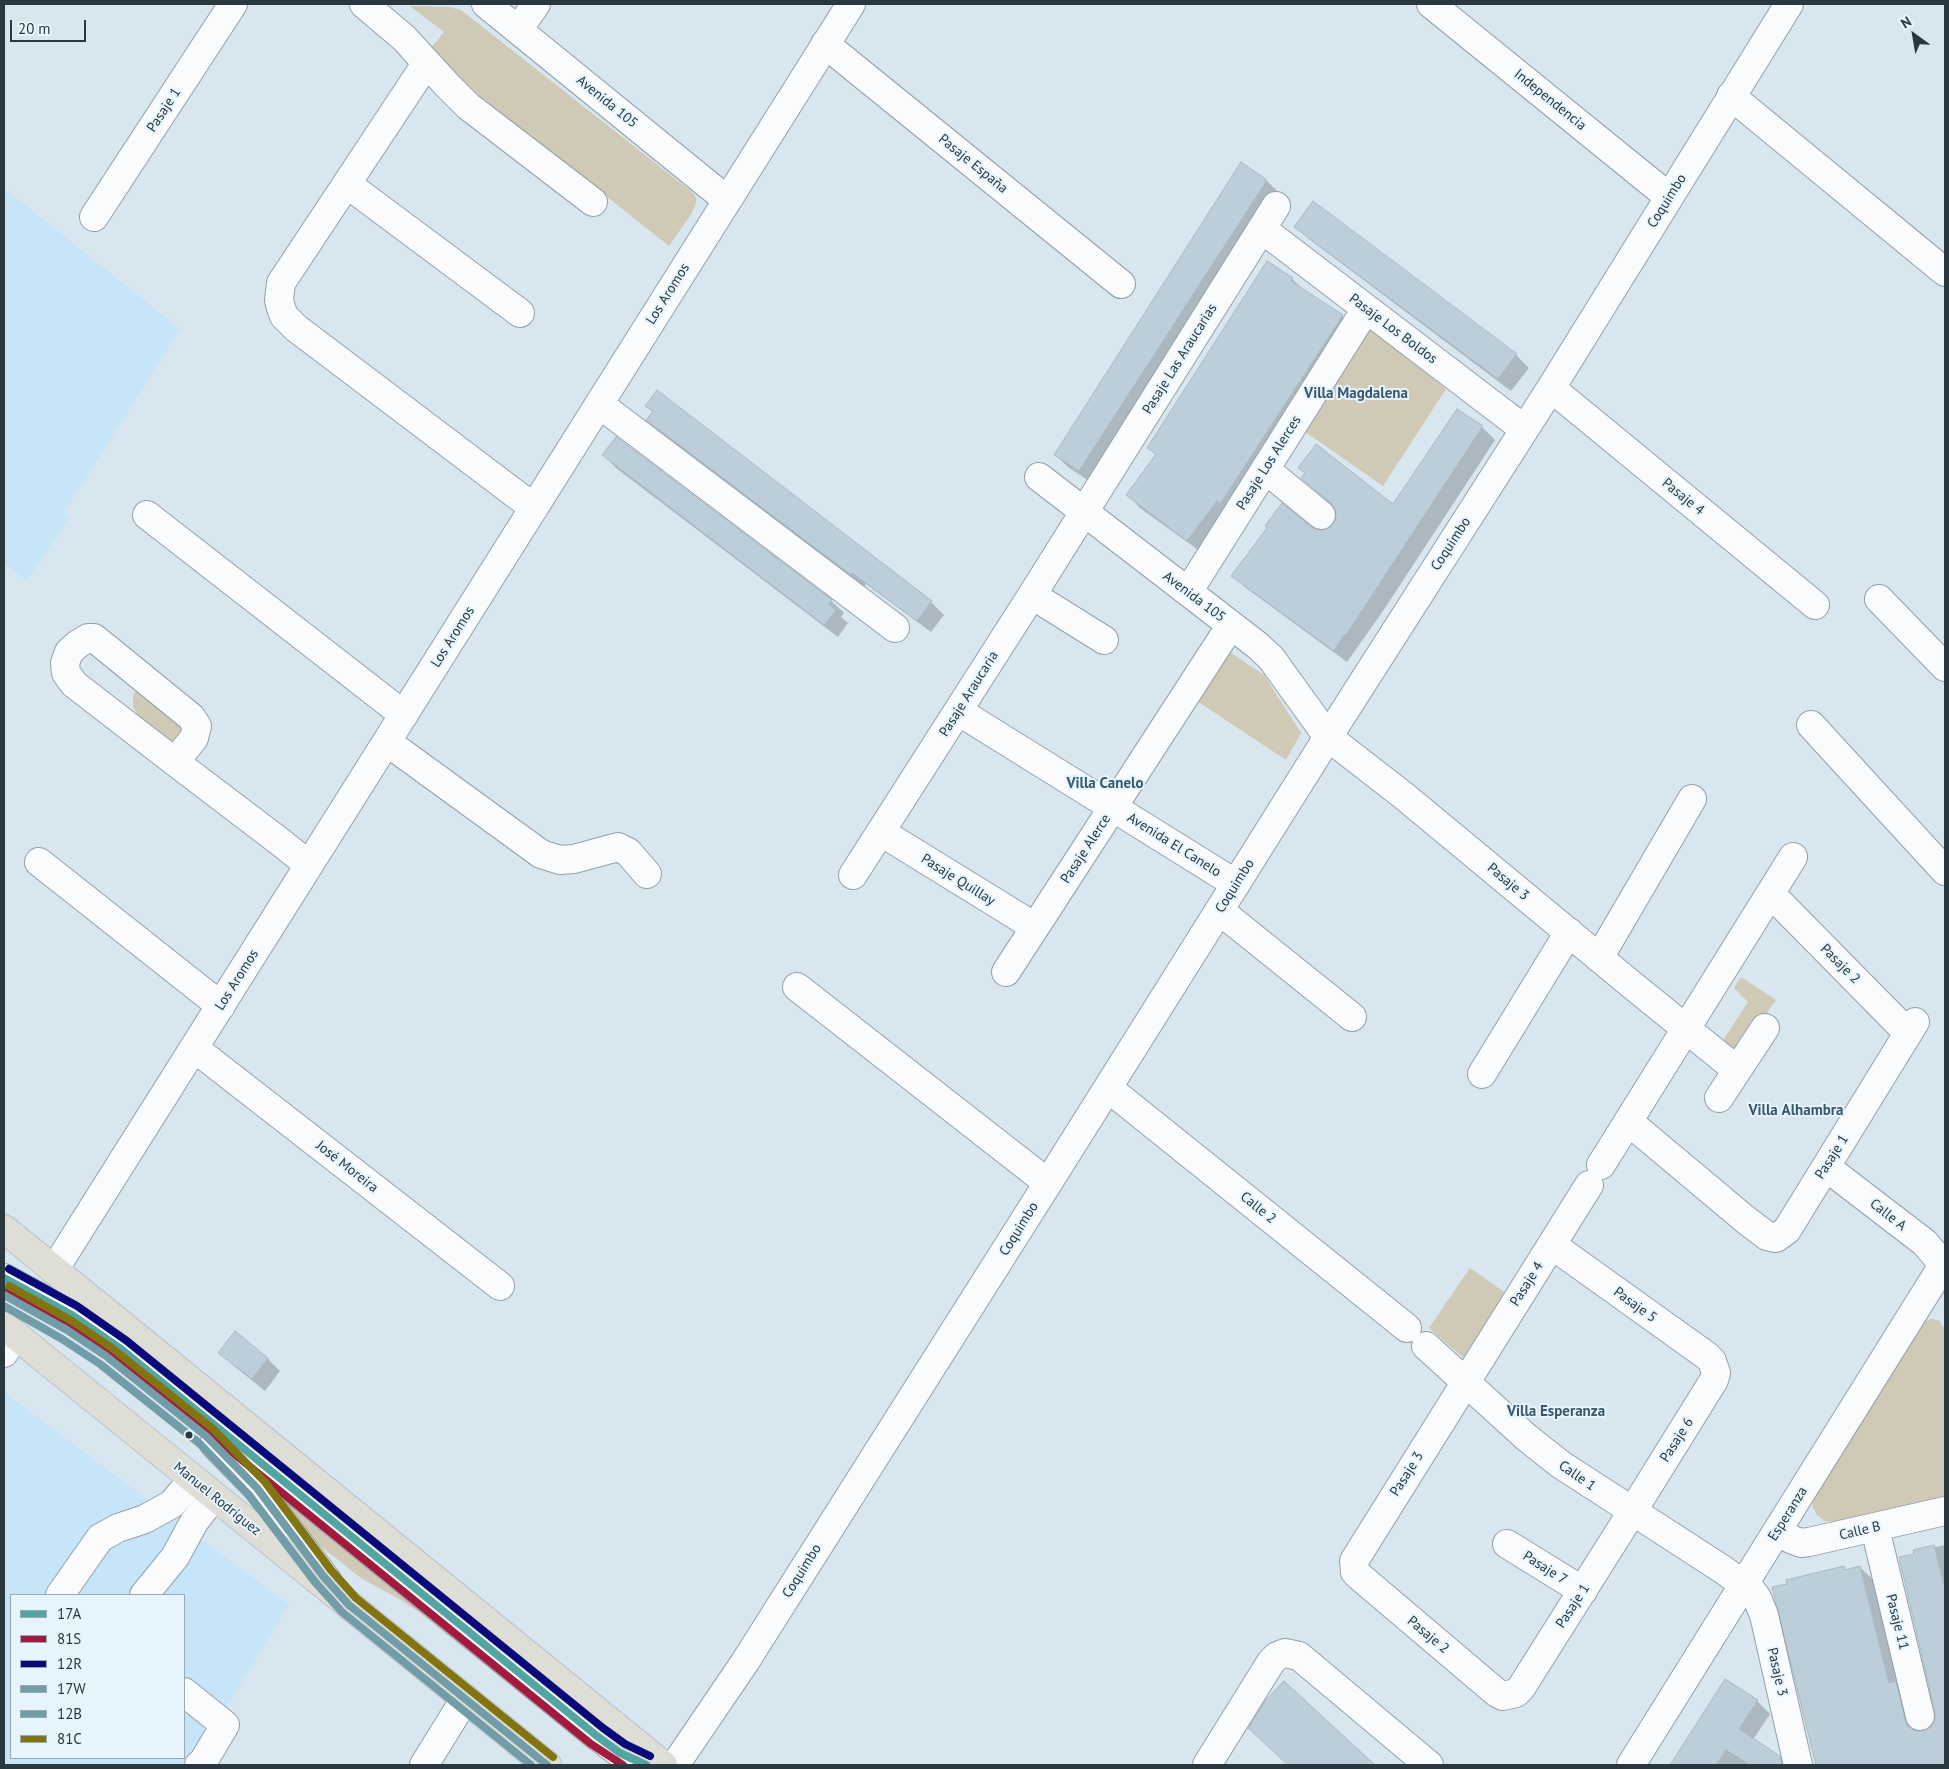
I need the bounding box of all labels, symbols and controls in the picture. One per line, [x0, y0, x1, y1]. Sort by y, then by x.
scale bar [12, 10, 89, 42]
north arrow [1889, 10, 1939, 60]
text: N [1897, 12, 1915, 32]
text: 20 m [18, 19, 51, 38]
street label: Independencia [1511, 66, 1589, 134]
street label: Avenida 105 [573, 72, 641, 132]
street label: Pasaje 1 [144, 85, 184, 135]
street label: Pasaje España [935, 131, 1011, 197]
street label: Coquimbo [1644, 171, 1690, 231]
street label: Los Aromos [643, 260, 693, 328]
street label: Pasaje Los Boldos [1346, 290, 1440, 368]
street label: Pasaje Las Araucarias [1139, 301, 1221, 417]
district label: Villa Magdalena [1304, 385, 1408, 403]
street label: Pasaje Los Alerces [1233, 413, 1305, 513]
street label: Pasaje 4 [1659, 475, 1707, 519]
street label: Coquimbo [1428, 514, 1474, 574]
street label: Avenida 105 [1159, 568, 1229, 626]
street label: Los Aromos [428, 603, 478, 671]
street label: Pasaje Araucaria [936, 648, 1002, 740]
district label: Villa Canelo [1066, 775, 1144, 793]
street label: Avenida El Canelo [1124, 809, 1224, 881]
street label: Pasaje Alerce [1057, 811, 1115, 887]
street label: Pasaje Quillay [918, 851, 998, 909]
street label: Coquimbo [1212, 856, 1258, 916]
street label: Pasaje 3 [1484, 860, 1532, 904]
street label: Pasaje 2 [1817, 941, 1863, 987]
street label: Los Aromos [212, 946, 262, 1014]
district label: Villa Alhambra [1748, 1102, 1844, 1120]
street label: Pasaje 1 [1812, 1132, 1852, 1182]
street label: José Moreira [313, 1138, 381, 1196]
street label: Calle 2 [1237, 1188, 1279, 1228]
street label: Calle A [1866, 1195, 1910, 1235]
street label: Coquimbo [996, 1199, 1042, 1259]
street label: Pasaje 4 [1507, 1259, 1547, 1309]
street label: Pasaje 5 [1610, 1284, 1660, 1326]
district label: Villa Esperanza [1507, 1403, 1605, 1421]
street label: Pasaje 6 [1657, 1415, 1697, 1465]
unlabelled marker [184, 1430, 194, 1440]
street label: Pasaje 3 [1387, 1449, 1427, 1499]
street label: Calle 1 [1555, 1457, 1599, 1495]
street label: Manuel Rodríguez [170, 1459, 264, 1539]
street label: Esperanza [1765, 1484, 1811, 1544]
street label: Calle B [1838, 1518, 1882, 1544]
street label: Coquimbo [779, 1541, 825, 1601]
street label: Pasaje 7 [1520, 1548, 1570, 1588]
street label: Pasaje 1 [1553, 1581, 1593, 1631]
street label: Pasaje 11 [1882, 1592, 1912, 1652]
legend [10, 1594, 185, 1759]
text: 17A [57, 1604, 81, 1623]
street label: Pasaje 2 [1404, 1613, 1452, 1657]
text: 81S [57, 1629, 81, 1648]
street label: Pasaje 3 [1763, 1646, 1791, 1698]
text: 12R [57, 1654, 82, 1673]
text: 17W [57, 1679, 86, 1698]
text: 12B [57, 1704, 82, 1723]
text: 81C [57, 1729, 82, 1748]

